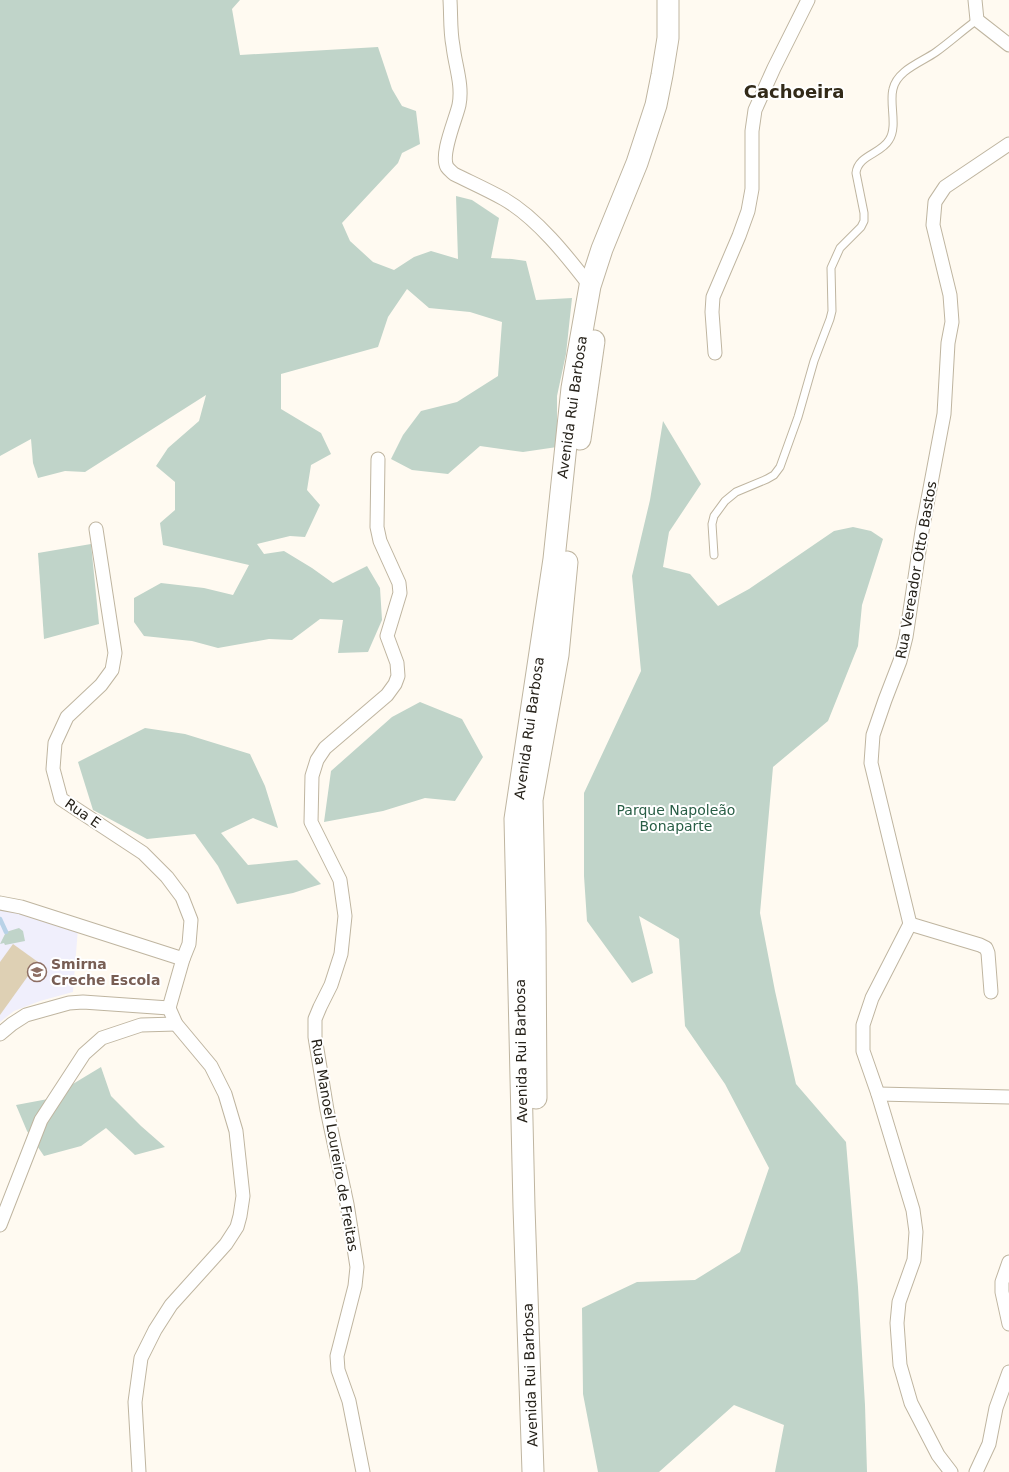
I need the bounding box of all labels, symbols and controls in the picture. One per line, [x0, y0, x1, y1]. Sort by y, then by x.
district label: Cachoeira [744, 81, 844, 102]
street label: Avenida Rui Barbosa [554, 335, 590, 479]
street label: Rua Vereador Otto Bastos [892, 480, 940, 660]
street label: Avenida Rui Barbosa [511, 656, 547, 800]
street label: Rua E [62, 795, 104, 831]
park label: Parque Napoleão Bonaparte [617, 802, 735, 834]
place label: Smirna Creche Escola [51, 956, 160, 988]
school or university icon: Smirna Creche Escola [26, 961, 48, 983]
street label: Avenida Rui Barbosa [512, 979, 530, 1123]
street label: Rua Manoel Loureiro de Freitas [308, 1037, 362, 1253]
street label: Avenida Rui Barbosa [519, 1303, 541, 1447]

